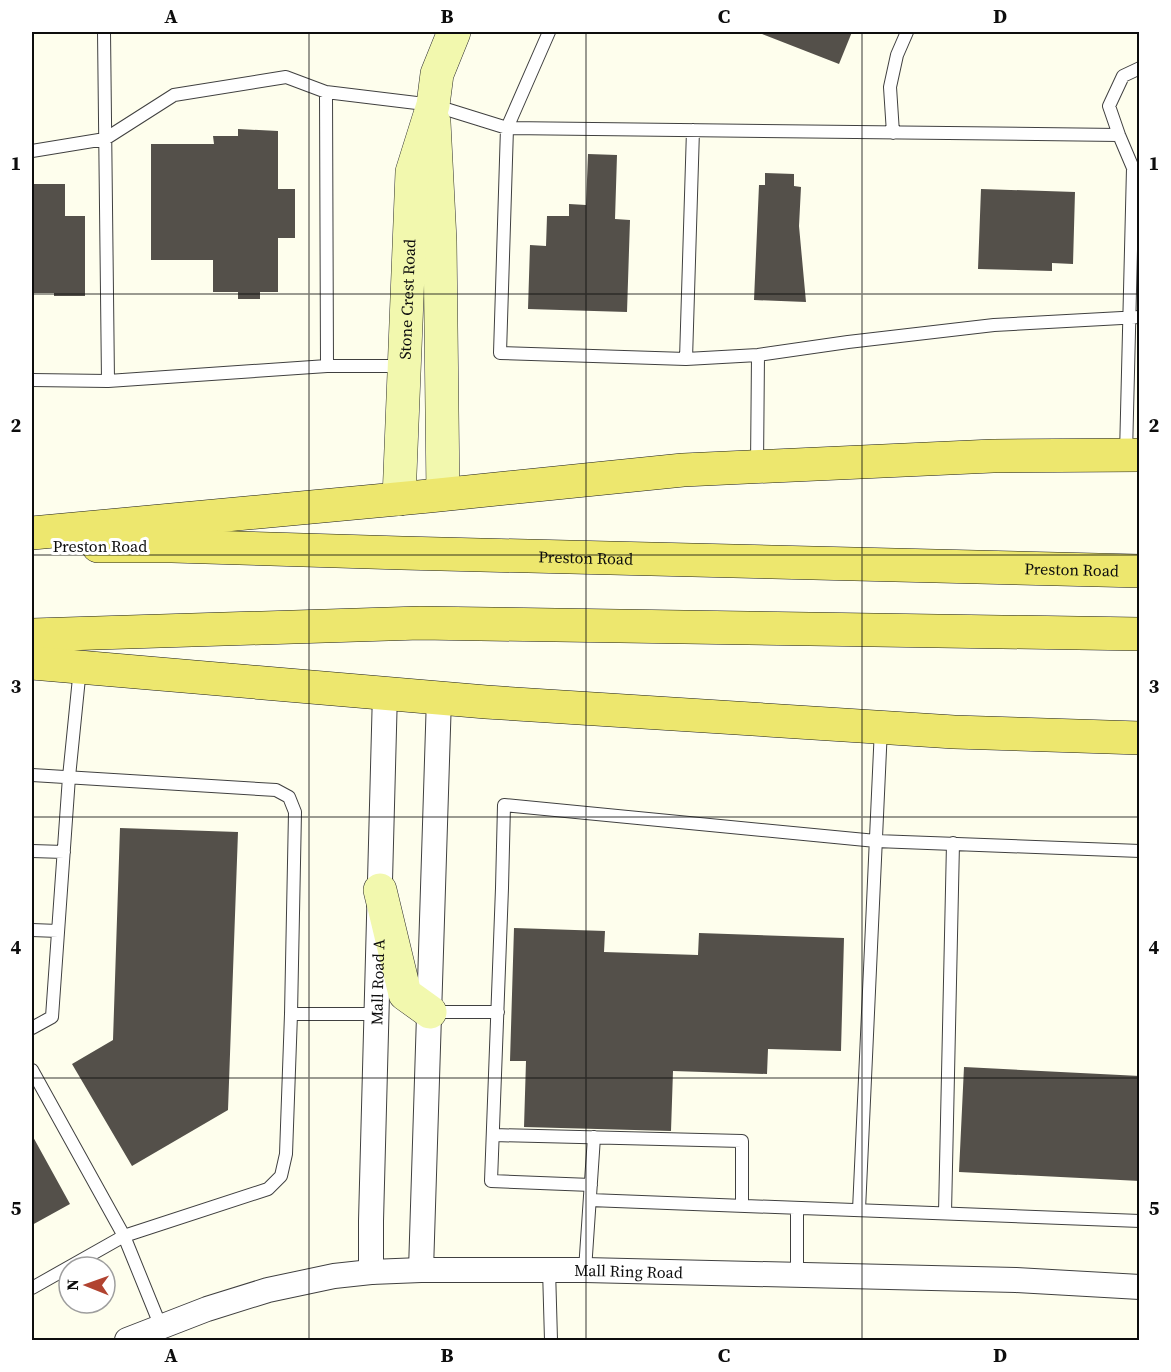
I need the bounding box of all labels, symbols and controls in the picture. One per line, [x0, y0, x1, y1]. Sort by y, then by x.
text: A [164, 2, 178, 30]
text: B [440, 2, 454, 30]
text: C [718, 2, 730, 30]
text: D [993, 2, 1007, 30]
text: 1 [11, 149, 21, 177]
text: 1 [1149, 149, 1159, 177]
street label: Stone Crest Road [394, 238, 420, 360]
text: 2 [11, 411, 22, 439]
text: 2 [1149, 411, 1160, 439]
street label: Preston Road [53, 535, 147, 557]
street label: Preston Road [538, 545, 633, 570]
street label: Preston Road [1024, 557, 1119, 581]
text: 3 [11, 672, 22, 700]
text: 3 [1149, 672, 1160, 700]
text: 4 [11, 933, 22, 961]
text: 4 [1149, 933, 1160, 961]
street label: Mall Road A [365, 938, 389, 1025]
text: 5 [11, 1194, 22, 1222]
text: 5 [1149, 1194, 1160, 1222]
north arrow [57, 1255, 117, 1315]
street label: Mall Ring Road [574, 1259, 683, 1283]
text: N [61, 1278, 83, 1291]
text: A [164, 1341, 178, 1369]
text: B [440, 1341, 454, 1369]
text: C [718, 1341, 730, 1369]
text: D [993, 1341, 1007, 1369]

